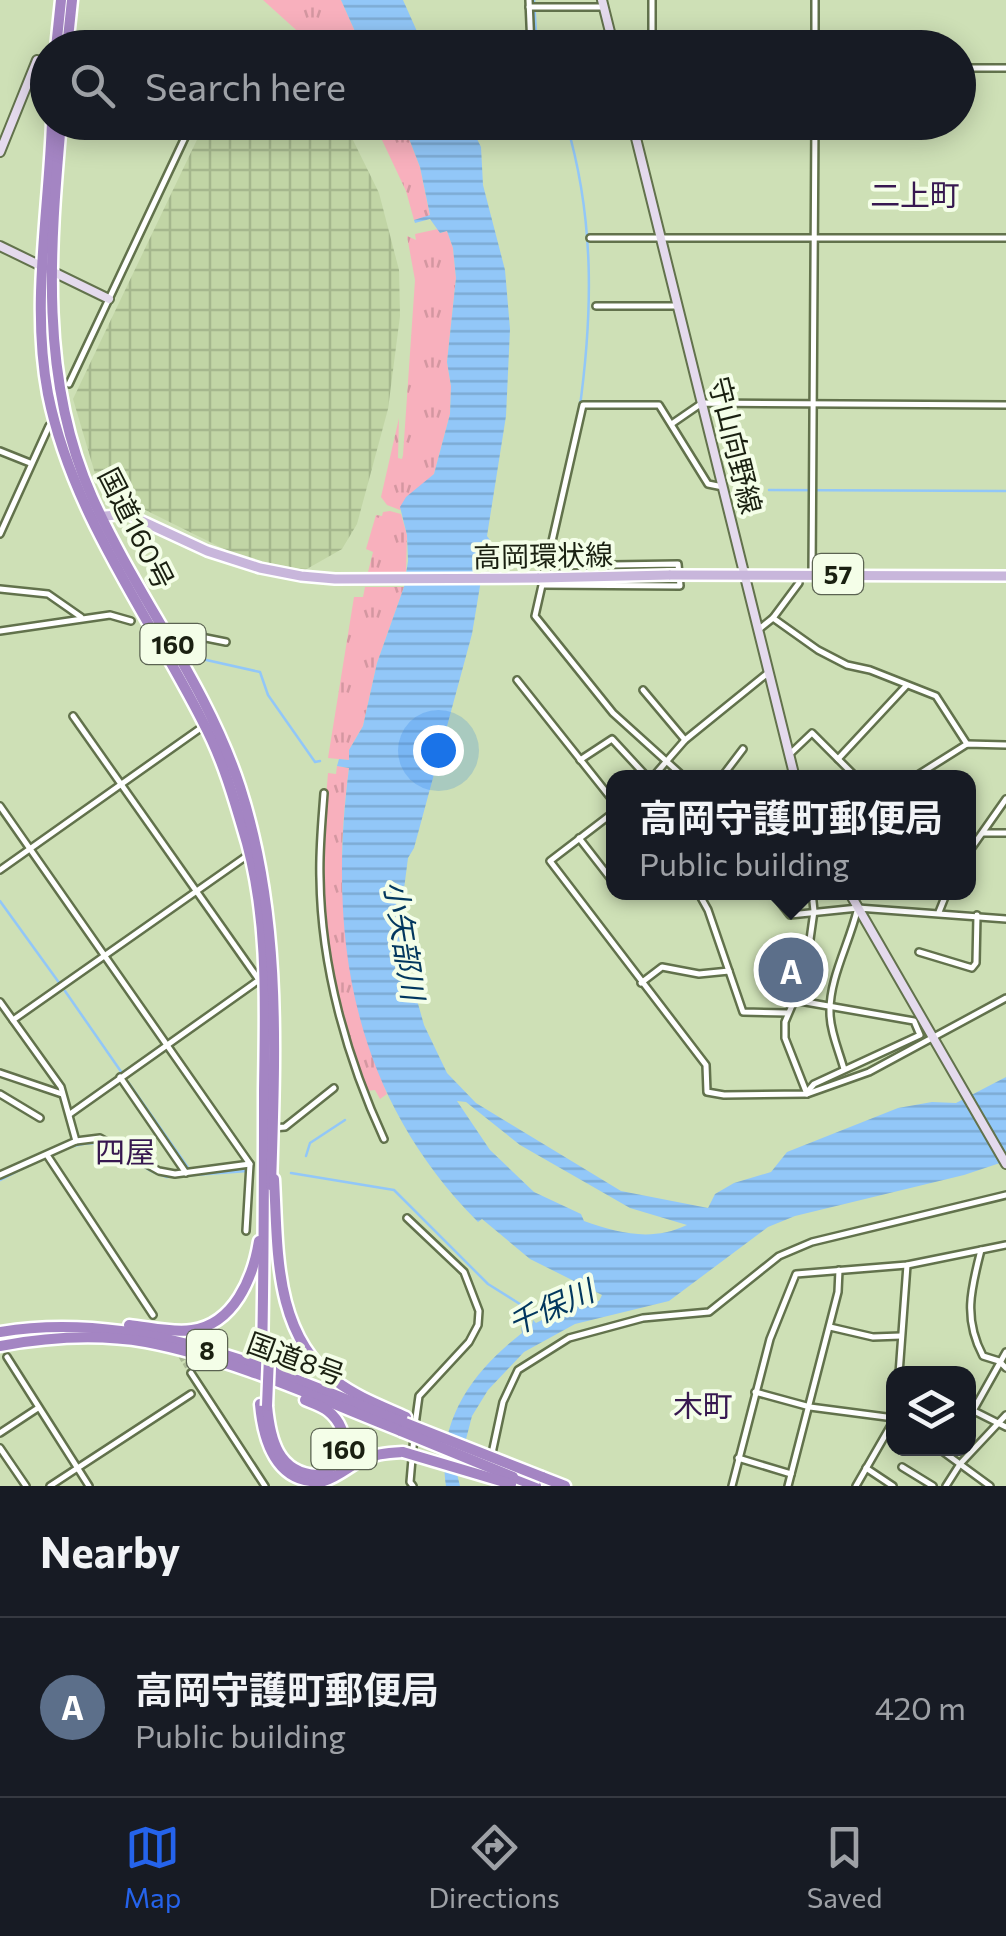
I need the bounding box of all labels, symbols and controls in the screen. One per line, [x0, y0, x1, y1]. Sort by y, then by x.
search box [30, 30, 976, 140]
icon: search [65, 58, 120, 113]
text: Search here [145, 62, 346, 109]
district label: 二上町 [870, 175, 960, 212]
street label: 守山向野線 [703, 373, 769, 517]
street label: 国道160号 [92, 462, 182, 594]
street label: 高岡環状線 [473, 537, 613, 573]
road number: 57 [813, 554, 863, 594]
road number: 160 [140, 624, 206, 664]
your location [413, 725, 464, 776]
popup [606, 770, 976, 900]
text: 高岡守護町郵便局 [639, 793, 943, 840]
text: Public building [639, 843, 850, 883]
water label: 小矢部川 [378, 878, 434, 1005]
pin: A [758, 932, 824, 1008]
district label: 四屋 [95, 1132, 155, 1169]
water label: 千保川 [501, 1270, 601, 1341]
street label: 国道8号 [243, 1325, 349, 1391]
road number: 8 [187, 1330, 227, 1370]
map controls [886, 1366, 976, 1456]
button: layers [886, 1366, 976, 1456]
district label: 木町 [673, 1386, 733, 1423]
road number: 160 [312, 1429, 376, 1469]
text: Nearby [40, 1525, 180, 1577]
text: 高岡守護町郵便局 [135, 1665, 439, 1712]
text: A [61, 1687, 84, 1727]
text: 420 m [875, 1687, 966, 1727]
text: Public building [135, 1715, 346, 1755]
tab: Map [124, 1820, 181, 1914]
tab: Directions [428, 1820, 560, 1914]
tab: Saved [807, 1820, 882, 1914]

